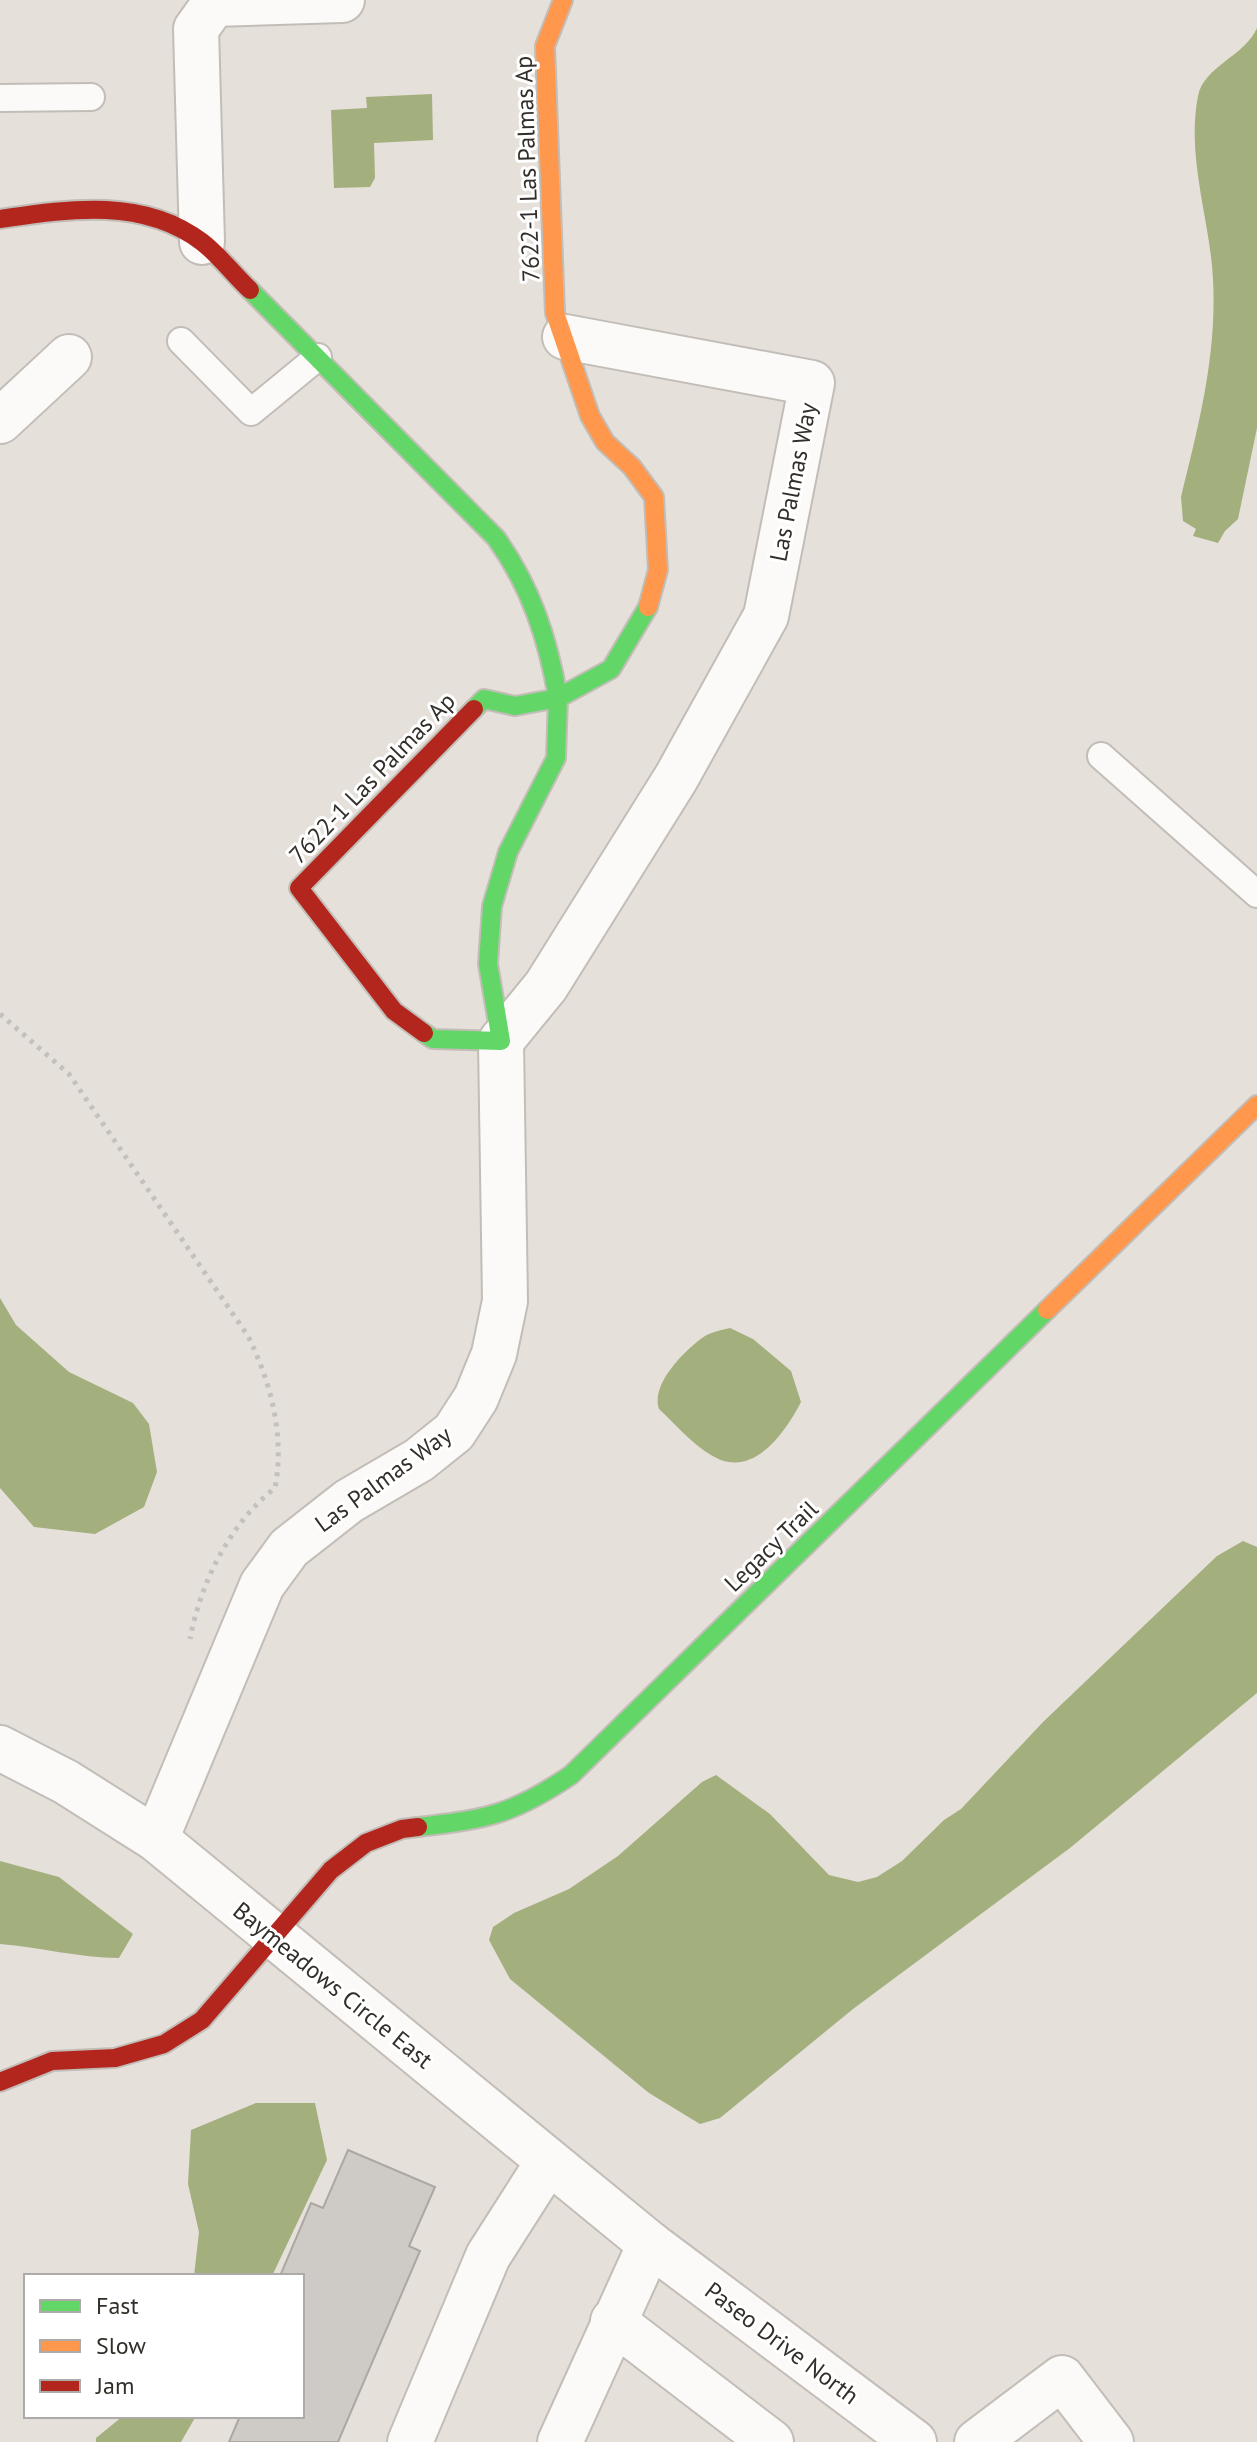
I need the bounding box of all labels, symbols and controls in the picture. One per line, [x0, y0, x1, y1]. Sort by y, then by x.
street label: 7622-1 Las Palmas Ap [508, 55, 546, 283]
street label: Las Palmas Way [762, 400, 824, 564]
street label: 7622-1 Las Palmas Ap [282, 686, 462, 870]
street label: Las Palmas Way [309, 1419, 457, 1539]
street label: Legacy Trail [718, 1494, 824, 1598]
street label: Baymeadows Circle East [227, 1895, 439, 2075]
legend [24, 2274, 304, 2418]
street label: Paseo Drive North [699, 2275, 865, 2411]
text: Fast [96, 2290, 139, 2321]
text: Slow [96, 2330, 146, 2361]
text: Jam [95, 2370, 134, 2401]

